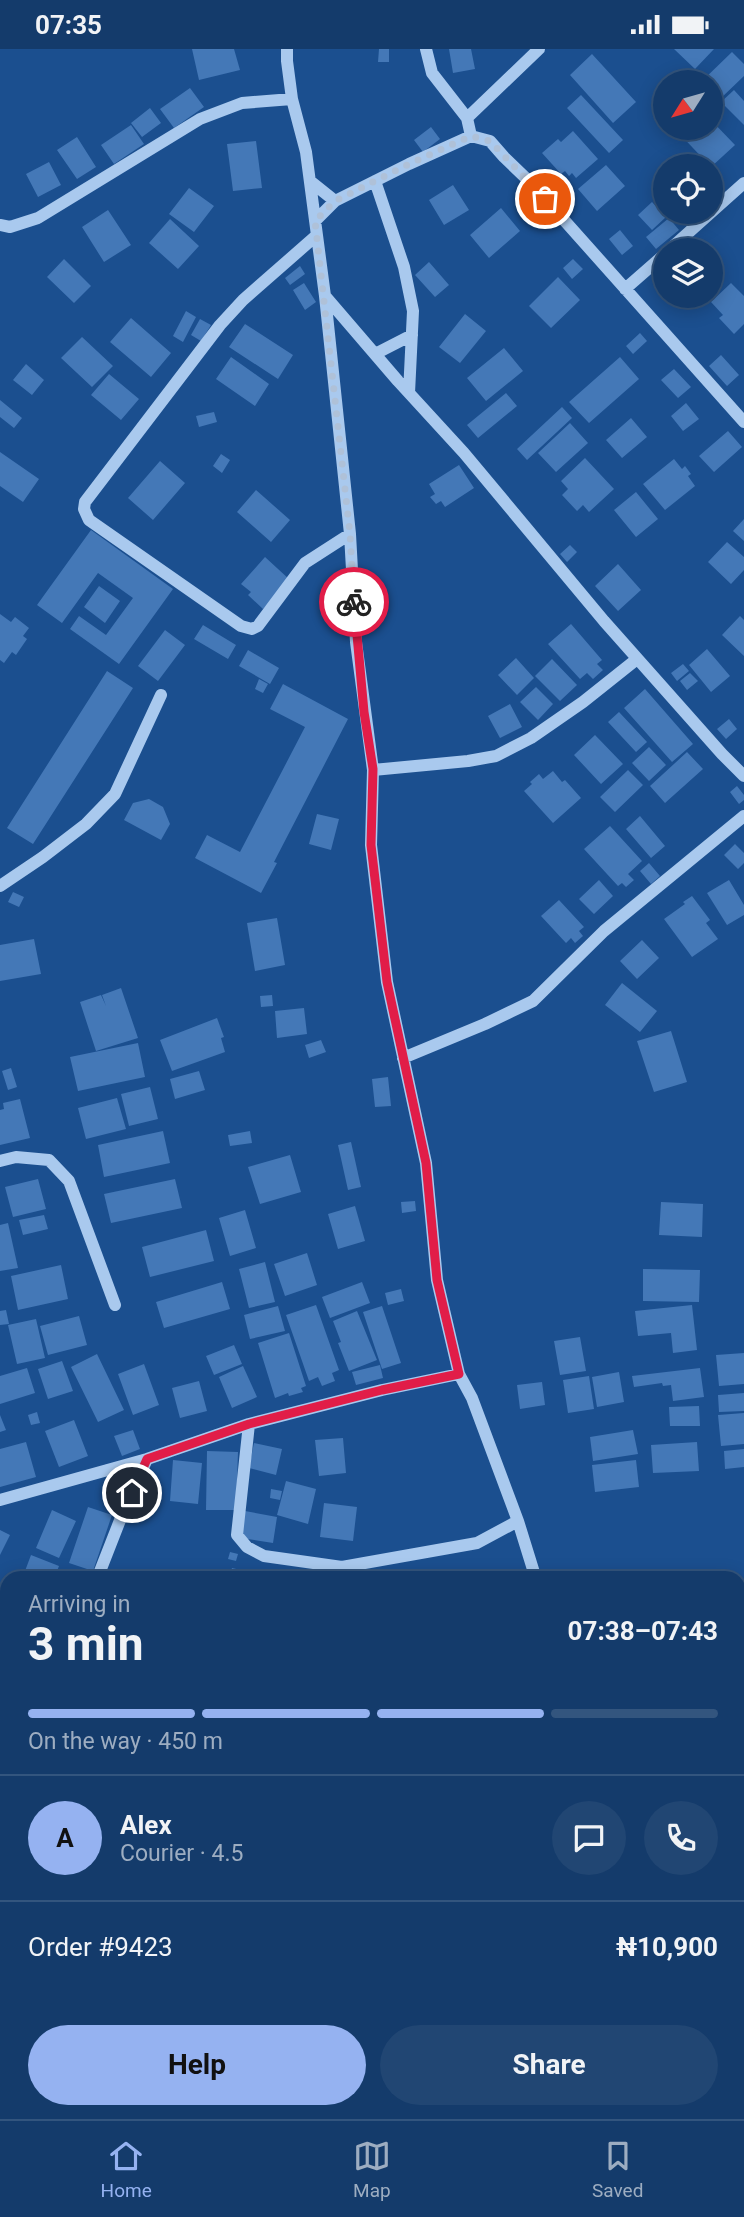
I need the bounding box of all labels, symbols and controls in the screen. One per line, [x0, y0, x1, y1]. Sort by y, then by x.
text: 07:35 [35, 10, 102, 40]
north arrow [653, 70, 723, 140]
map controls [653, 70, 723, 308]
button: locate [653, 154, 723, 224]
pin [515, 169, 575, 229]
icon: bag [526, 180, 564, 218]
button: layers [653, 238, 723, 308]
courier [319, 567, 389, 637]
icon: bike [335, 583, 373, 621]
pin [102, 1463, 162, 1523]
icon: home [113, 1474, 151, 1512]
text: Arriving in [28, 1591, 131, 1618]
text: 07:38–07:43 [568, 1616, 718, 1646]
text: 3 min [28, 1617, 144, 1671]
text: On the way · 450 m [28, 1728, 223, 1755]
button: chat [552, 1801, 626, 1875]
button: phone [644, 1801, 718, 1875]
text: Alex [120, 1810, 172, 1840]
text: A [56, 1823, 74, 1853]
text: Courier · 4.5 [120, 1840, 243, 1867]
text: Order #9423 [28, 1932, 173, 1962]
text: ₦10,900 [616, 1932, 718, 1962]
button: Help [28, 2025, 366, 2105]
button: Share [380, 2025, 718, 2105]
tab: Home [101, 2137, 152, 2202]
tab: Map [353, 2137, 391, 2202]
tab: Saved [592, 2137, 643, 2202]

